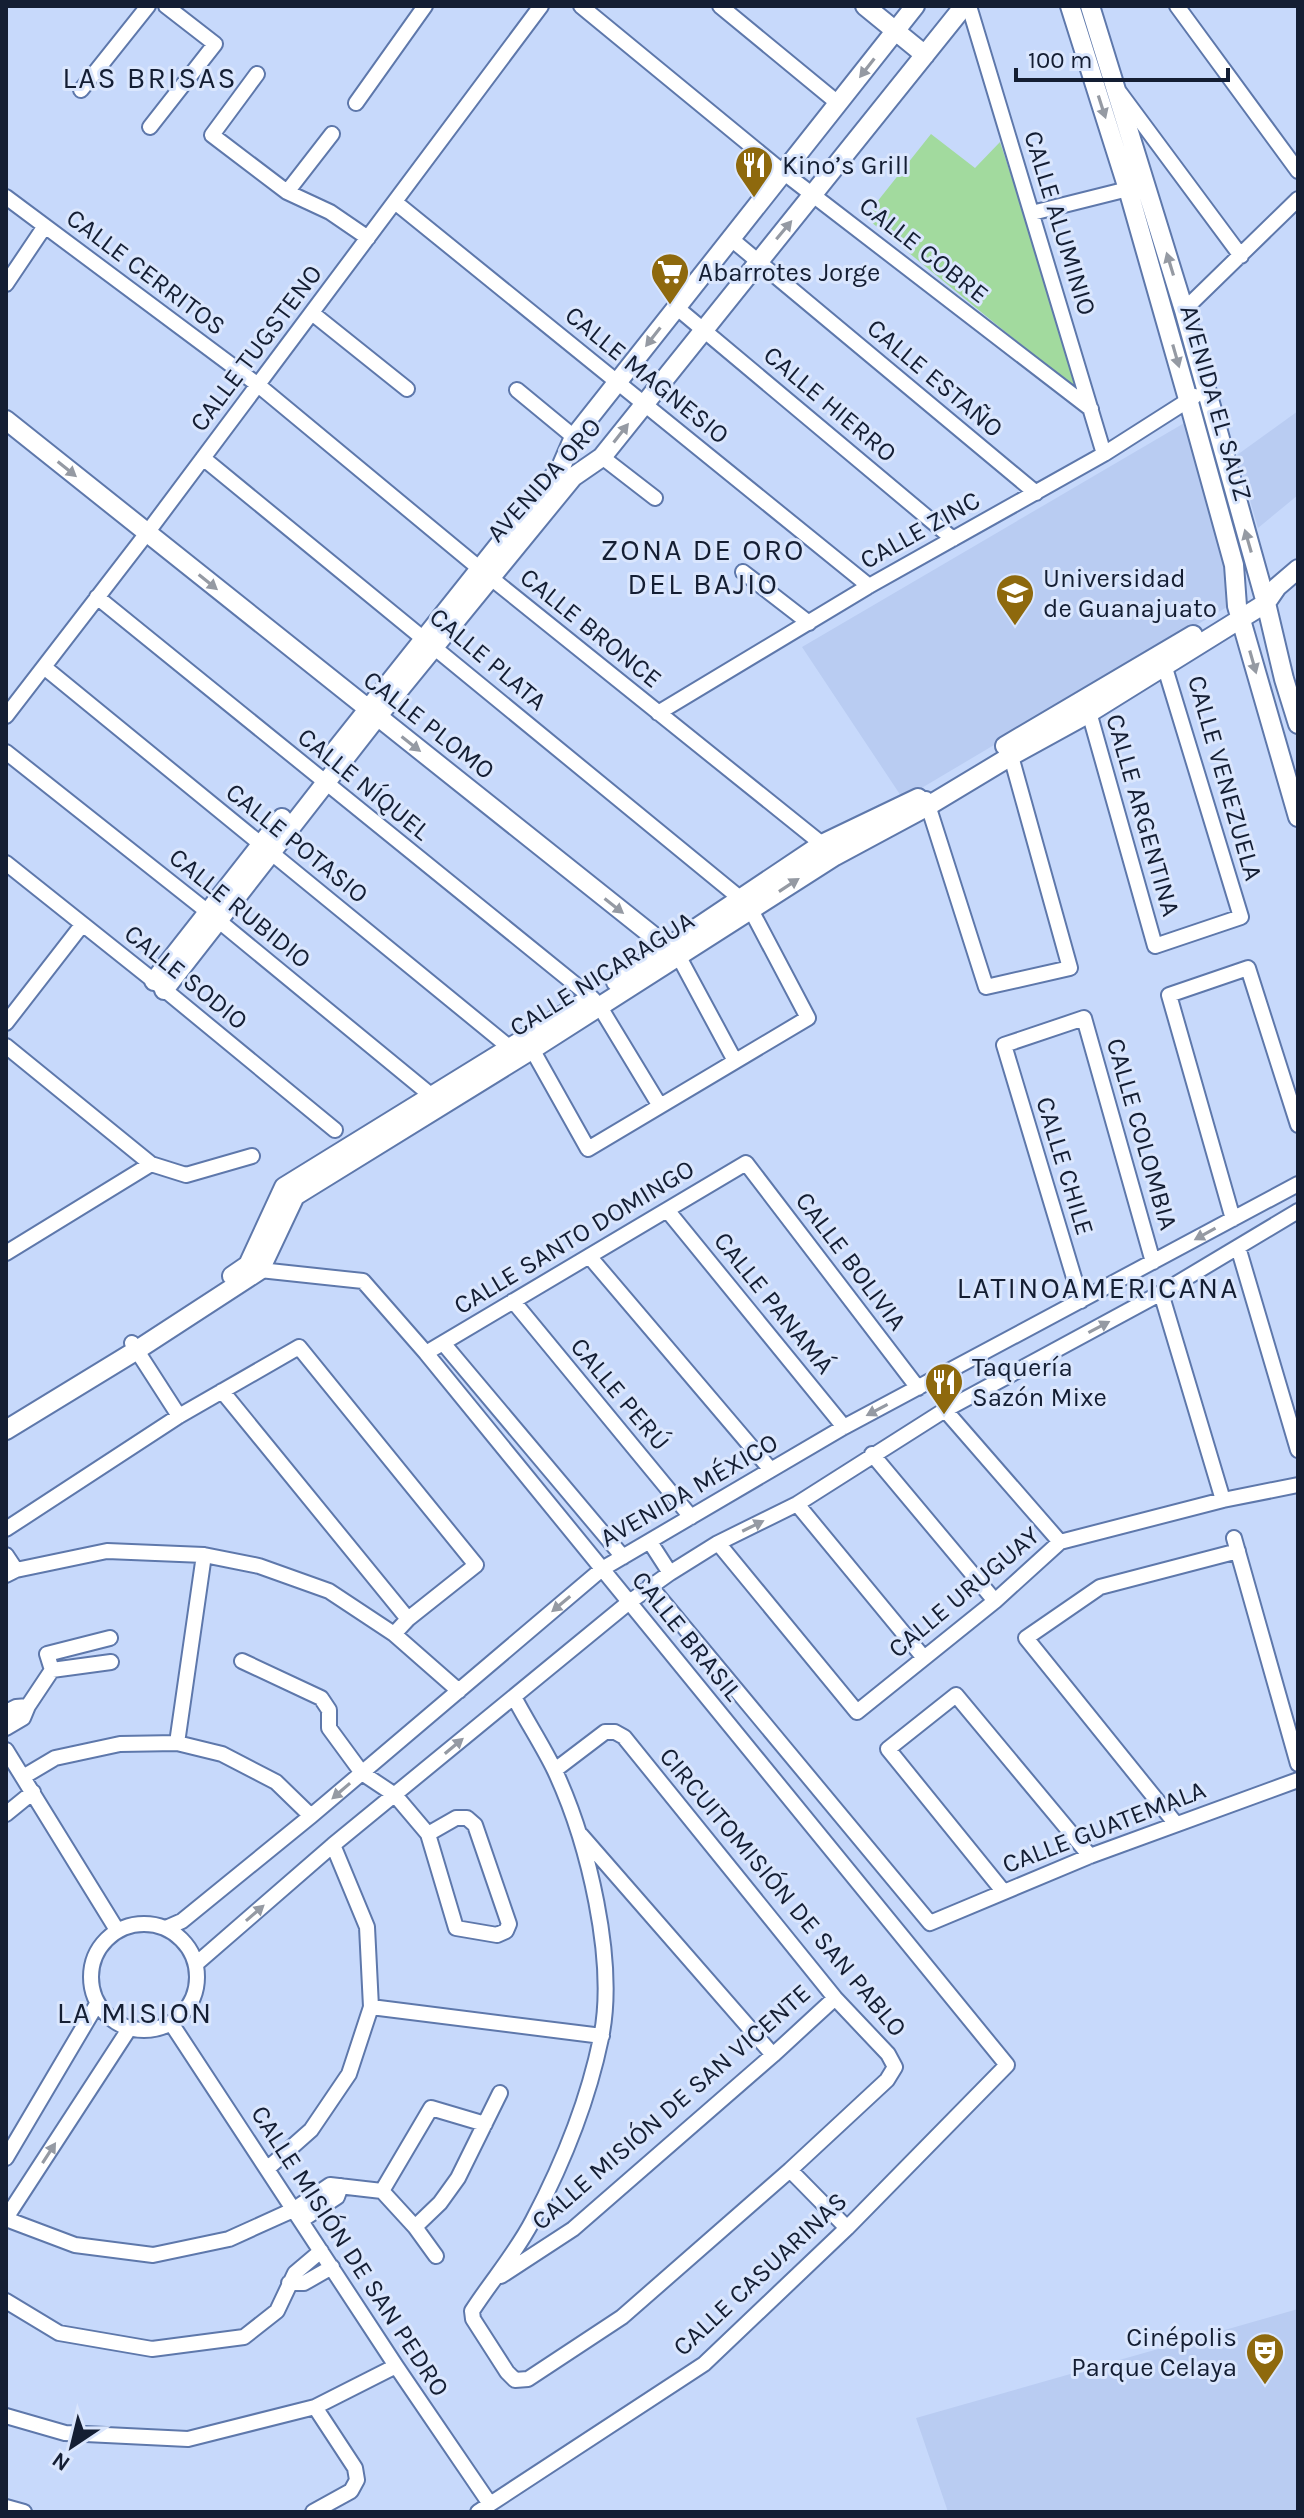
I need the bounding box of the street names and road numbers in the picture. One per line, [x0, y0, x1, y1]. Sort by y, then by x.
street label: CALLE ALUMINIO [1017, 127, 1103, 319]
street label: CALLE COBRE [853, 190, 995, 310]
street label: CALLE CERRITOS [60, 202, 232, 342]
street label: CALLE TUGSTENO [183, 259, 329, 437]
street label: CALLE MAGNESIO [559, 299, 735, 451]
street label: AVENIDA EL SAUZ [1173, 301, 1259, 505]
street label: CALLE ESTAÑO [861, 312, 1009, 444]
street label: CALLE HIERRO [757, 339, 903, 469]
street label: AVENIDA ORO [480, 412, 608, 548]
street label: CALLE ZINC [855, 484, 985, 576]
street label: CALLE BRONCE [514, 561, 668, 695]
street label: CALLE PLATA [423, 601, 553, 717]
street label: CALLE PLOMO [357, 664, 501, 786]
street label: CALLE VENEZUELA [1181, 672, 1269, 884]
street label: CALLE ARGENTINA [1099, 710, 1187, 920]
street label: CALLE NÍQUEL [291, 720, 437, 847]
street label: CALLE POTASIO [220, 776, 374, 910]
street label: CALLE RUBIDIO [163, 841, 317, 975]
street label: CALLE NICARAGUA [504, 905, 700, 1043]
street label: CALLE SODIO [118, 918, 254, 1036]
street label: CALLE COLOMBIA [1100, 1035, 1184, 1234]
street label: CALLE CHILE [1029, 1093, 1101, 1239]
street label: CALLE SANTO DOMINGO [448, 1153, 700, 1321]
street label: CALLE BOLIVIA [789, 1186, 913, 1336]
street label: CALLE PANAMÁ [707, 1225, 842, 1380]
street label: CALLE PERÚ [564, 1331, 677, 1457]
street label: AVENIDA MÉXICO [594, 1426, 783, 1553]
street label: CALLE URUGUAY [882, 1519, 1047, 1664]
street label: CALLE BRASIL [625, 1565, 749, 1707]
street label: CIRCUITOMISIÓN DE SAN PABLO [653, 1740, 914, 2043]
street label: CALLE GUATEMALA [998, 1774, 1210, 1880]
street label: CALLE MISIÓN DE SAN VICENTE [525, 1977, 817, 2237]
street label: CALLE MISIÓN DE SAN PEDRO [244, 2099, 457, 2402]
street label: CALLE CASUARINAS [667, 2186, 853, 2362]

